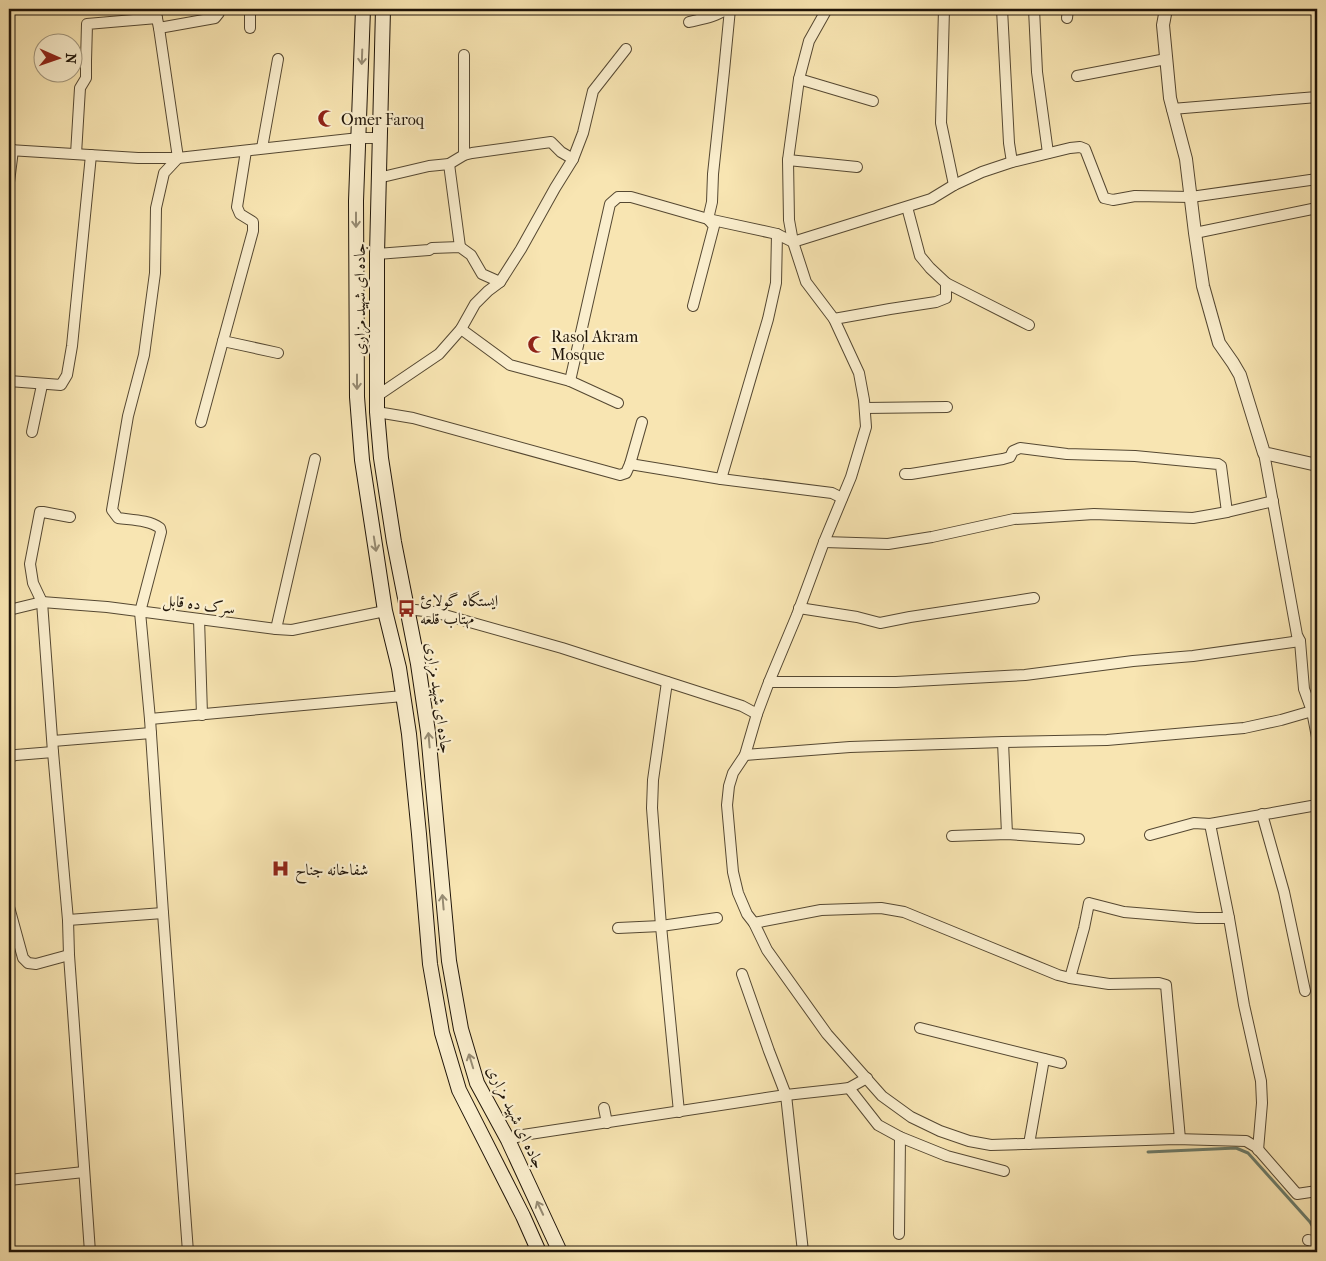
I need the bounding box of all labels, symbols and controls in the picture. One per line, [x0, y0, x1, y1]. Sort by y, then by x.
north arrow [32, 32, 82, 82]
one-way arrow [357, 49, 366, 65]
text: N [62, 53, 79, 64]
mosque icon: Omer Faroq [317, 109, 337, 129]
place label: Omer Faroq [341, 110, 425, 129]
one-way arrow [352, 212, 361, 228]
street label: جاده ای شهید مزاری [350, 243, 371, 355]
place label: Rasol Akram Mosque [551, 327, 639, 364]
mosque icon: Rasol Akram Mosque [527, 335, 547, 355]
one-way arrow [352, 374, 362, 390]
one-way arrow [370, 535, 380, 551]
street label: سرک ده قابل [161, 590, 236, 620]
place label: ایستگاه گولائ مهتاب قلعه [420, 590, 498, 629]
bus stop icon: ایستگاه گولائ مهتاب قلعه [396, 599, 416, 619]
street label: جاده ای شهید مزاری [420, 641, 456, 755]
one-way arrow [424, 732, 434, 748]
hospital icon: شفاخانه جناح [271, 859, 291, 879]
place label: شفاخانه جناح [295, 860, 368, 884]
one-way arrow [438, 894, 448, 910]
one-way arrow [465, 1054, 475, 1070]
street label: جاده ای شهید مزاری [481, 1063, 549, 1172]
one-way arrow [535, 1201, 545, 1216]

